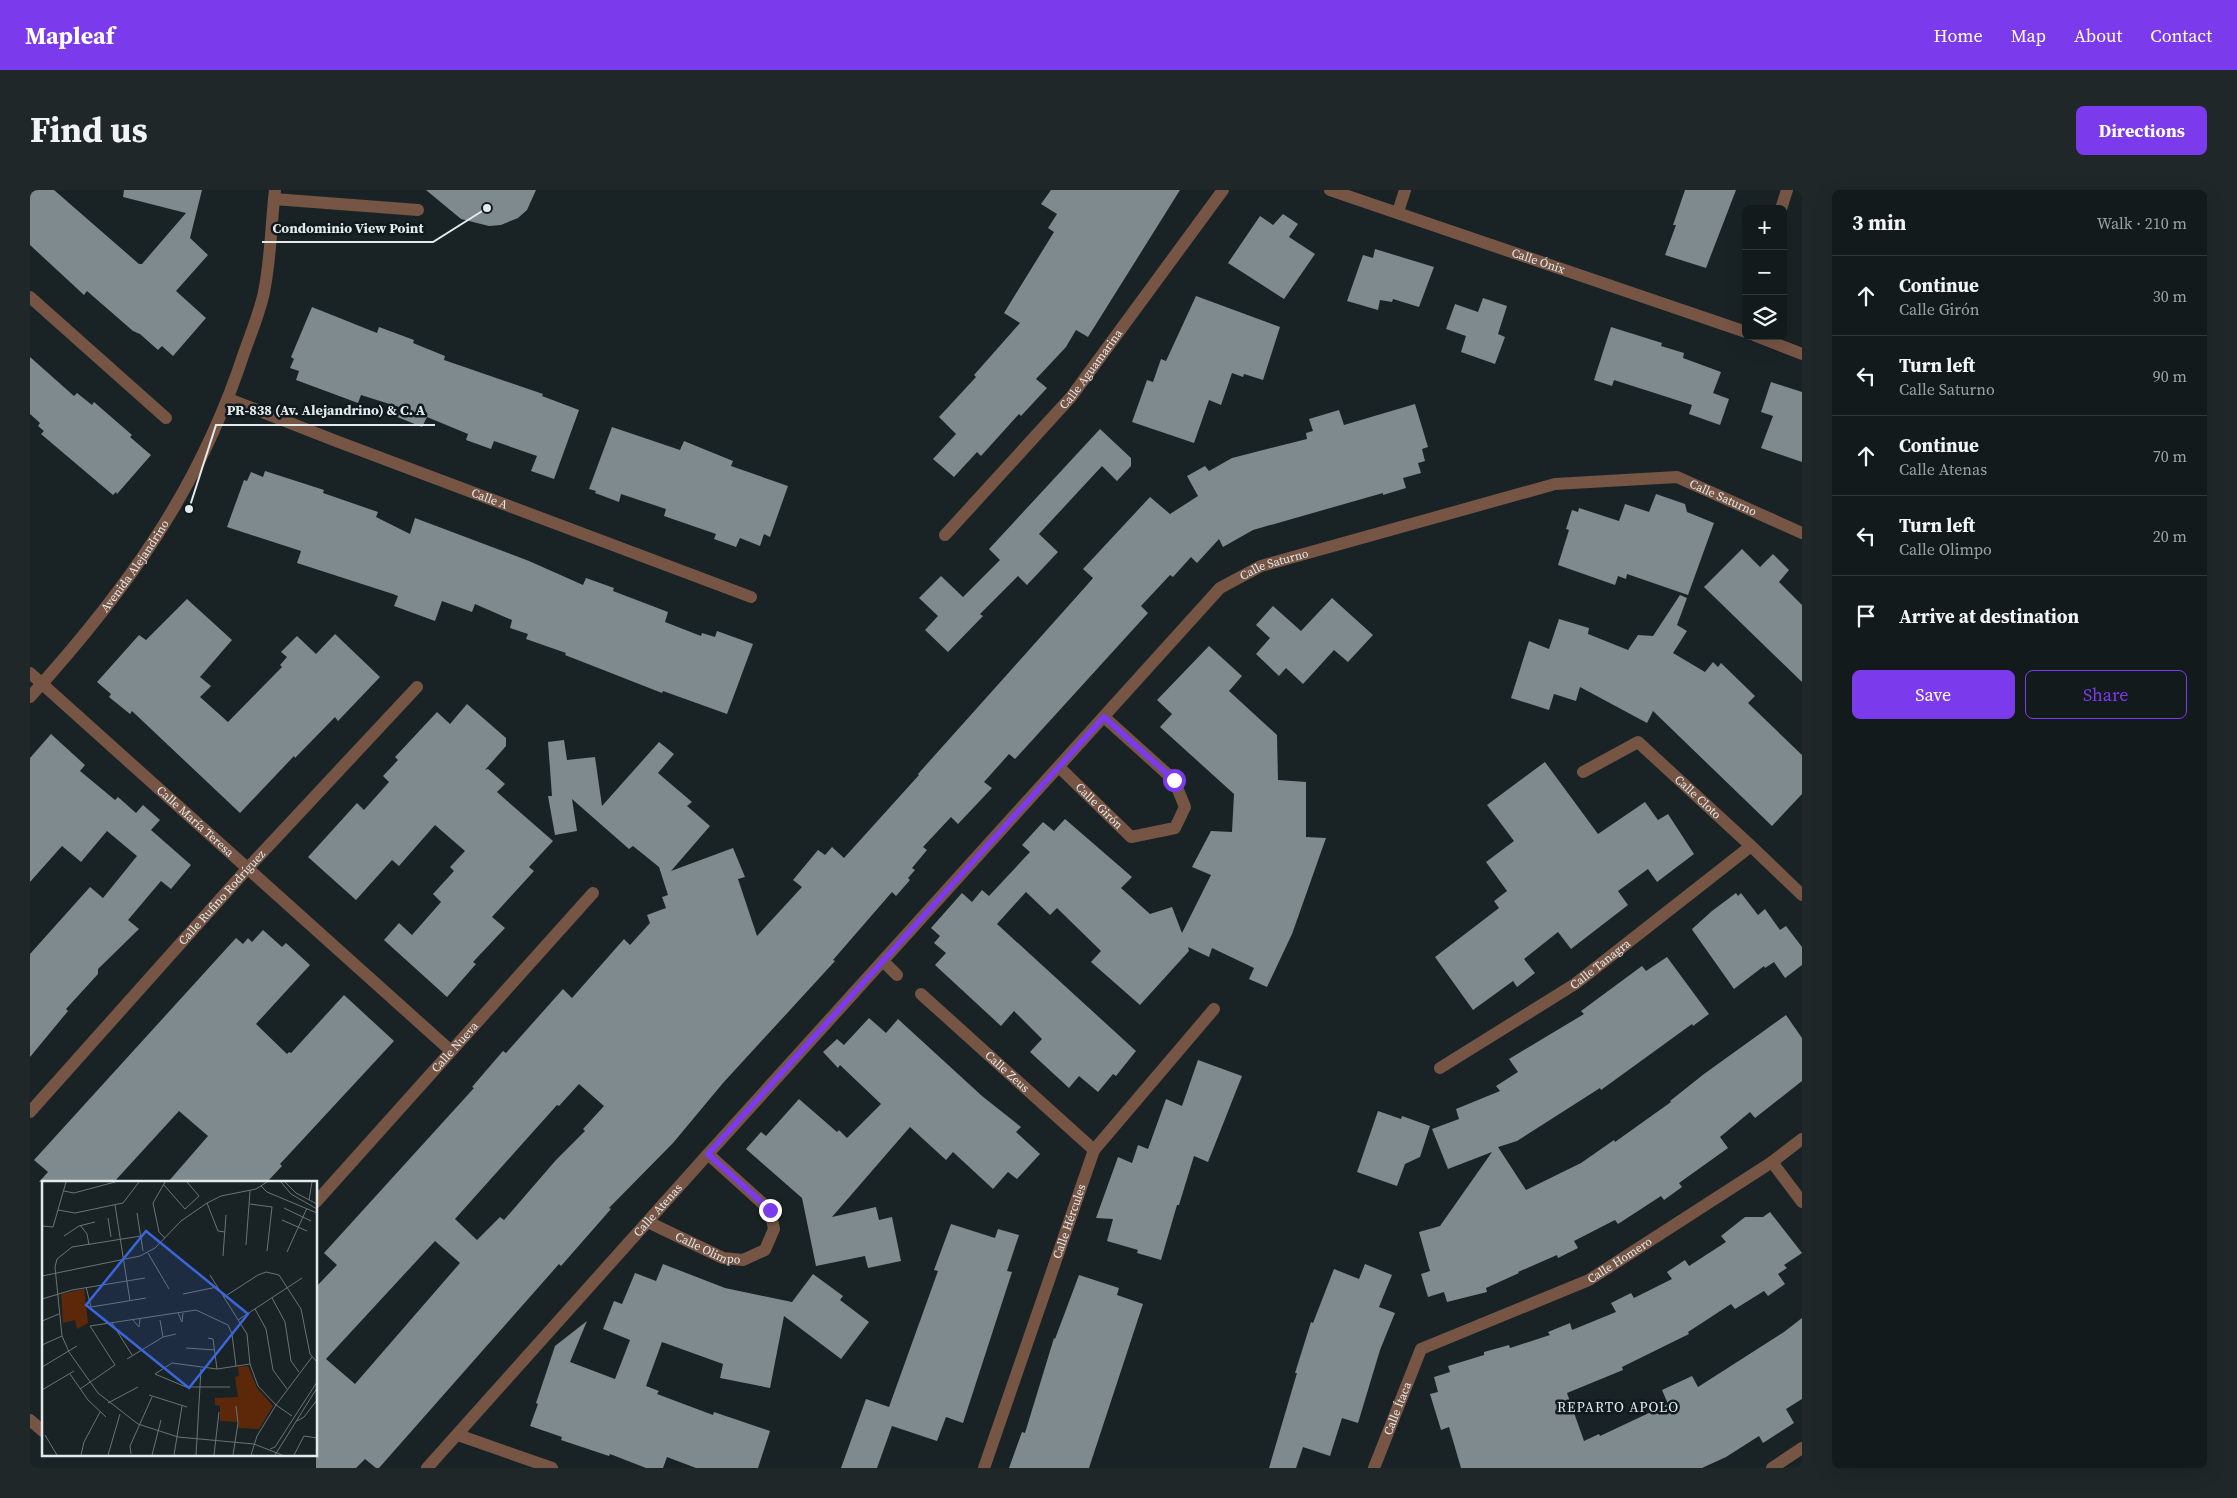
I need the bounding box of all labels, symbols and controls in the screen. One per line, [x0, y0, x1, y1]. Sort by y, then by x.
text: Mapleaf [25, 19, 115, 52]
text: Home [1934, 23, 1983, 48]
text: Map [2011, 23, 2046, 48]
text: About [2074, 23, 2122, 48]
text: Contact [2150, 23, 2212, 48]
text: Find us [30, 106, 148, 154]
button: Directions [2076, 106, 2207, 155]
map controls [1742, 205, 1787, 340]
button: + [1742, 205, 1787, 250]
text: 3 min [1852, 208, 1907, 237]
text: Walk · 210 m [2097, 212, 2187, 234]
callout: Condominio View Point [262, 213, 433, 242]
text: Condominio View Point [273, 218, 424, 238]
street label: Calle Ónix [1509, 245, 1568, 278]
button: − [1742, 250, 1787, 295]
text: Continue [1899, 272, 1979, 298]
icon: ahead [1852, 282, 1880, 310]
text: 30 m [2153, 285, 2187, 307]
button: layers [1742, 295, 1787, 340]
text: Calle Girón [1899, 298, 1979, 320]
street label: Calle Aguamarina [1056, 325, 1127, 413]
text: Turn left [1899, 352, 1975, 378]
icon: left [1852, 362, 1880, 390]
text: 90 m [2153, 365, 2187, 387]
text: Calle Saturno [1899, 378, 1995, 400]
callout: PR-838 (Av. Alejandrino) & C. A [216, 396, 435, 425]
text: PR-838 (Av. Alejandrino) & C. A [227, 400, 426, 420]
text: Continue [1899, 432, 1979, 458]
icon: ahead [1852, 442, 1880, 470]
text: 70 m [2153, 445, 2187, 467]
text: Calle Atenas [1899, 458, 1987, 480]
street label: Calle Saturno [1687, 476, 1759, 520]
street label: Calle A [469, 485, 510, 513]
text: Turn left [1899, 512, 1975, 538]
street label: Avenida Alejandrino [97, 516, 173, 615]
icon: left [1852, 522, 1880, 550]
text: 20 m [2153, 525, 2187, 547]
text: Calle Olimpo [1899, 538, 1992, 560]
street label: Calle Saturno [1237, 545, 1311, 584]
icon: arrive [1852, 602, 1880, 630]
text: Arrive at destination [1899, 603, 2079, 629]
button: Save [1852, 670, 2015, 719]
button: Share [2025, 670, 2187, 719]
route start [1163, 769, 1186, 792]
street label: Calle Cloto [1671, 772, 1725, 823]
street label: Calle Girón [1072, 779, 1126, 833]
street label: Calle María Teresa [153, 782, 238, 861]
street label: Calle Rufino Rodríguez [175, 846, 269, 948]
street label: Calle Tanagra [1567, 935, 1635, 993]
street label: Calle Nueva [428, 1018, 482, 1076]
street label: Calle Zeus [981, 1047, 1033, 1096]
street label: Calle Atenas [630, 1180, 686, 1240]
inset map [42, 1181, 318, 1456]
street label: Calle Hércules [1049, 1182, 1090, 1261]
route end [759, 1199, 782, 1222]
street label: Calle Olimpo [673, 1228, 742, 1268]
street label: Calle Homero [1584, 1233, 1655, 1287]
street label: Calle Ítaca [1380, 1379, 1416, 1437]
district label: REPARTO APOLO [1557, 1397, 1679, 1417]

